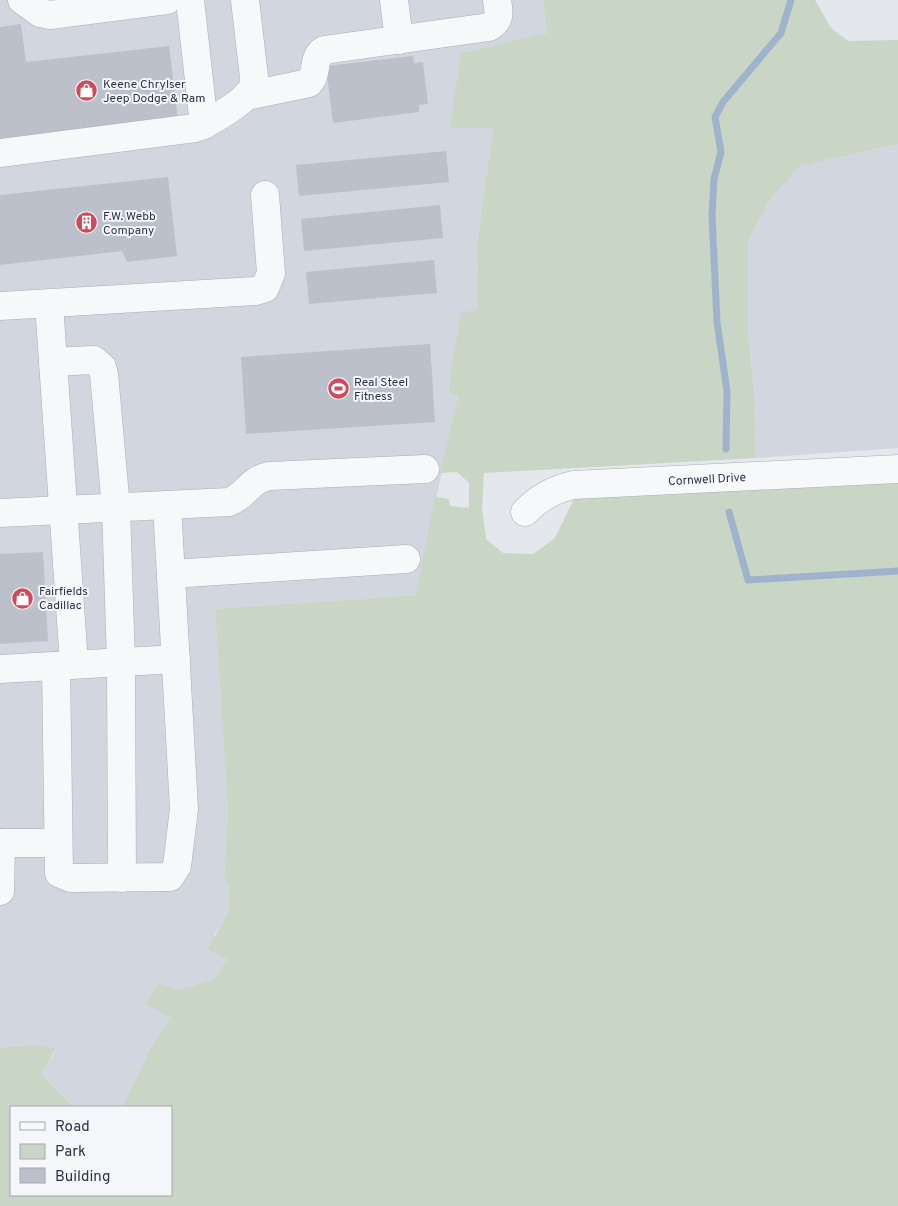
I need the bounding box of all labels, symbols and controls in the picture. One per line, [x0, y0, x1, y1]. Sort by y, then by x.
place label: Keene Chrylser Jeep Dodge & Ram [103, 77, 206, 107]
shop icon: Keene Chrylser Jeep Dodge & Ram [75, 79, 99, 103]
place label: F.W. Webb Company [103, 209, 156, 239]
building icon: F.W. Webb Company [75, 211, 99, 235]
place label: Real Steel Fitness [354, 375, 408, 405]
sports icon: Real Steel Fitness [326, 377, 350, 401]
street label: Cornwell Drive [668, 470, 747, 490]
place label: Fairfields Cadillac [39, 584, 88, 614]
shop icon: Fairfields Cadillac [11, 586, 35, 610]
legend [10, 1106, 172, 1196]
text: Road [55, 1118, 90, 1137]
text: Park [55, 1143, 86, 1162]
text: Building [55, 1168, 110, 1187]

